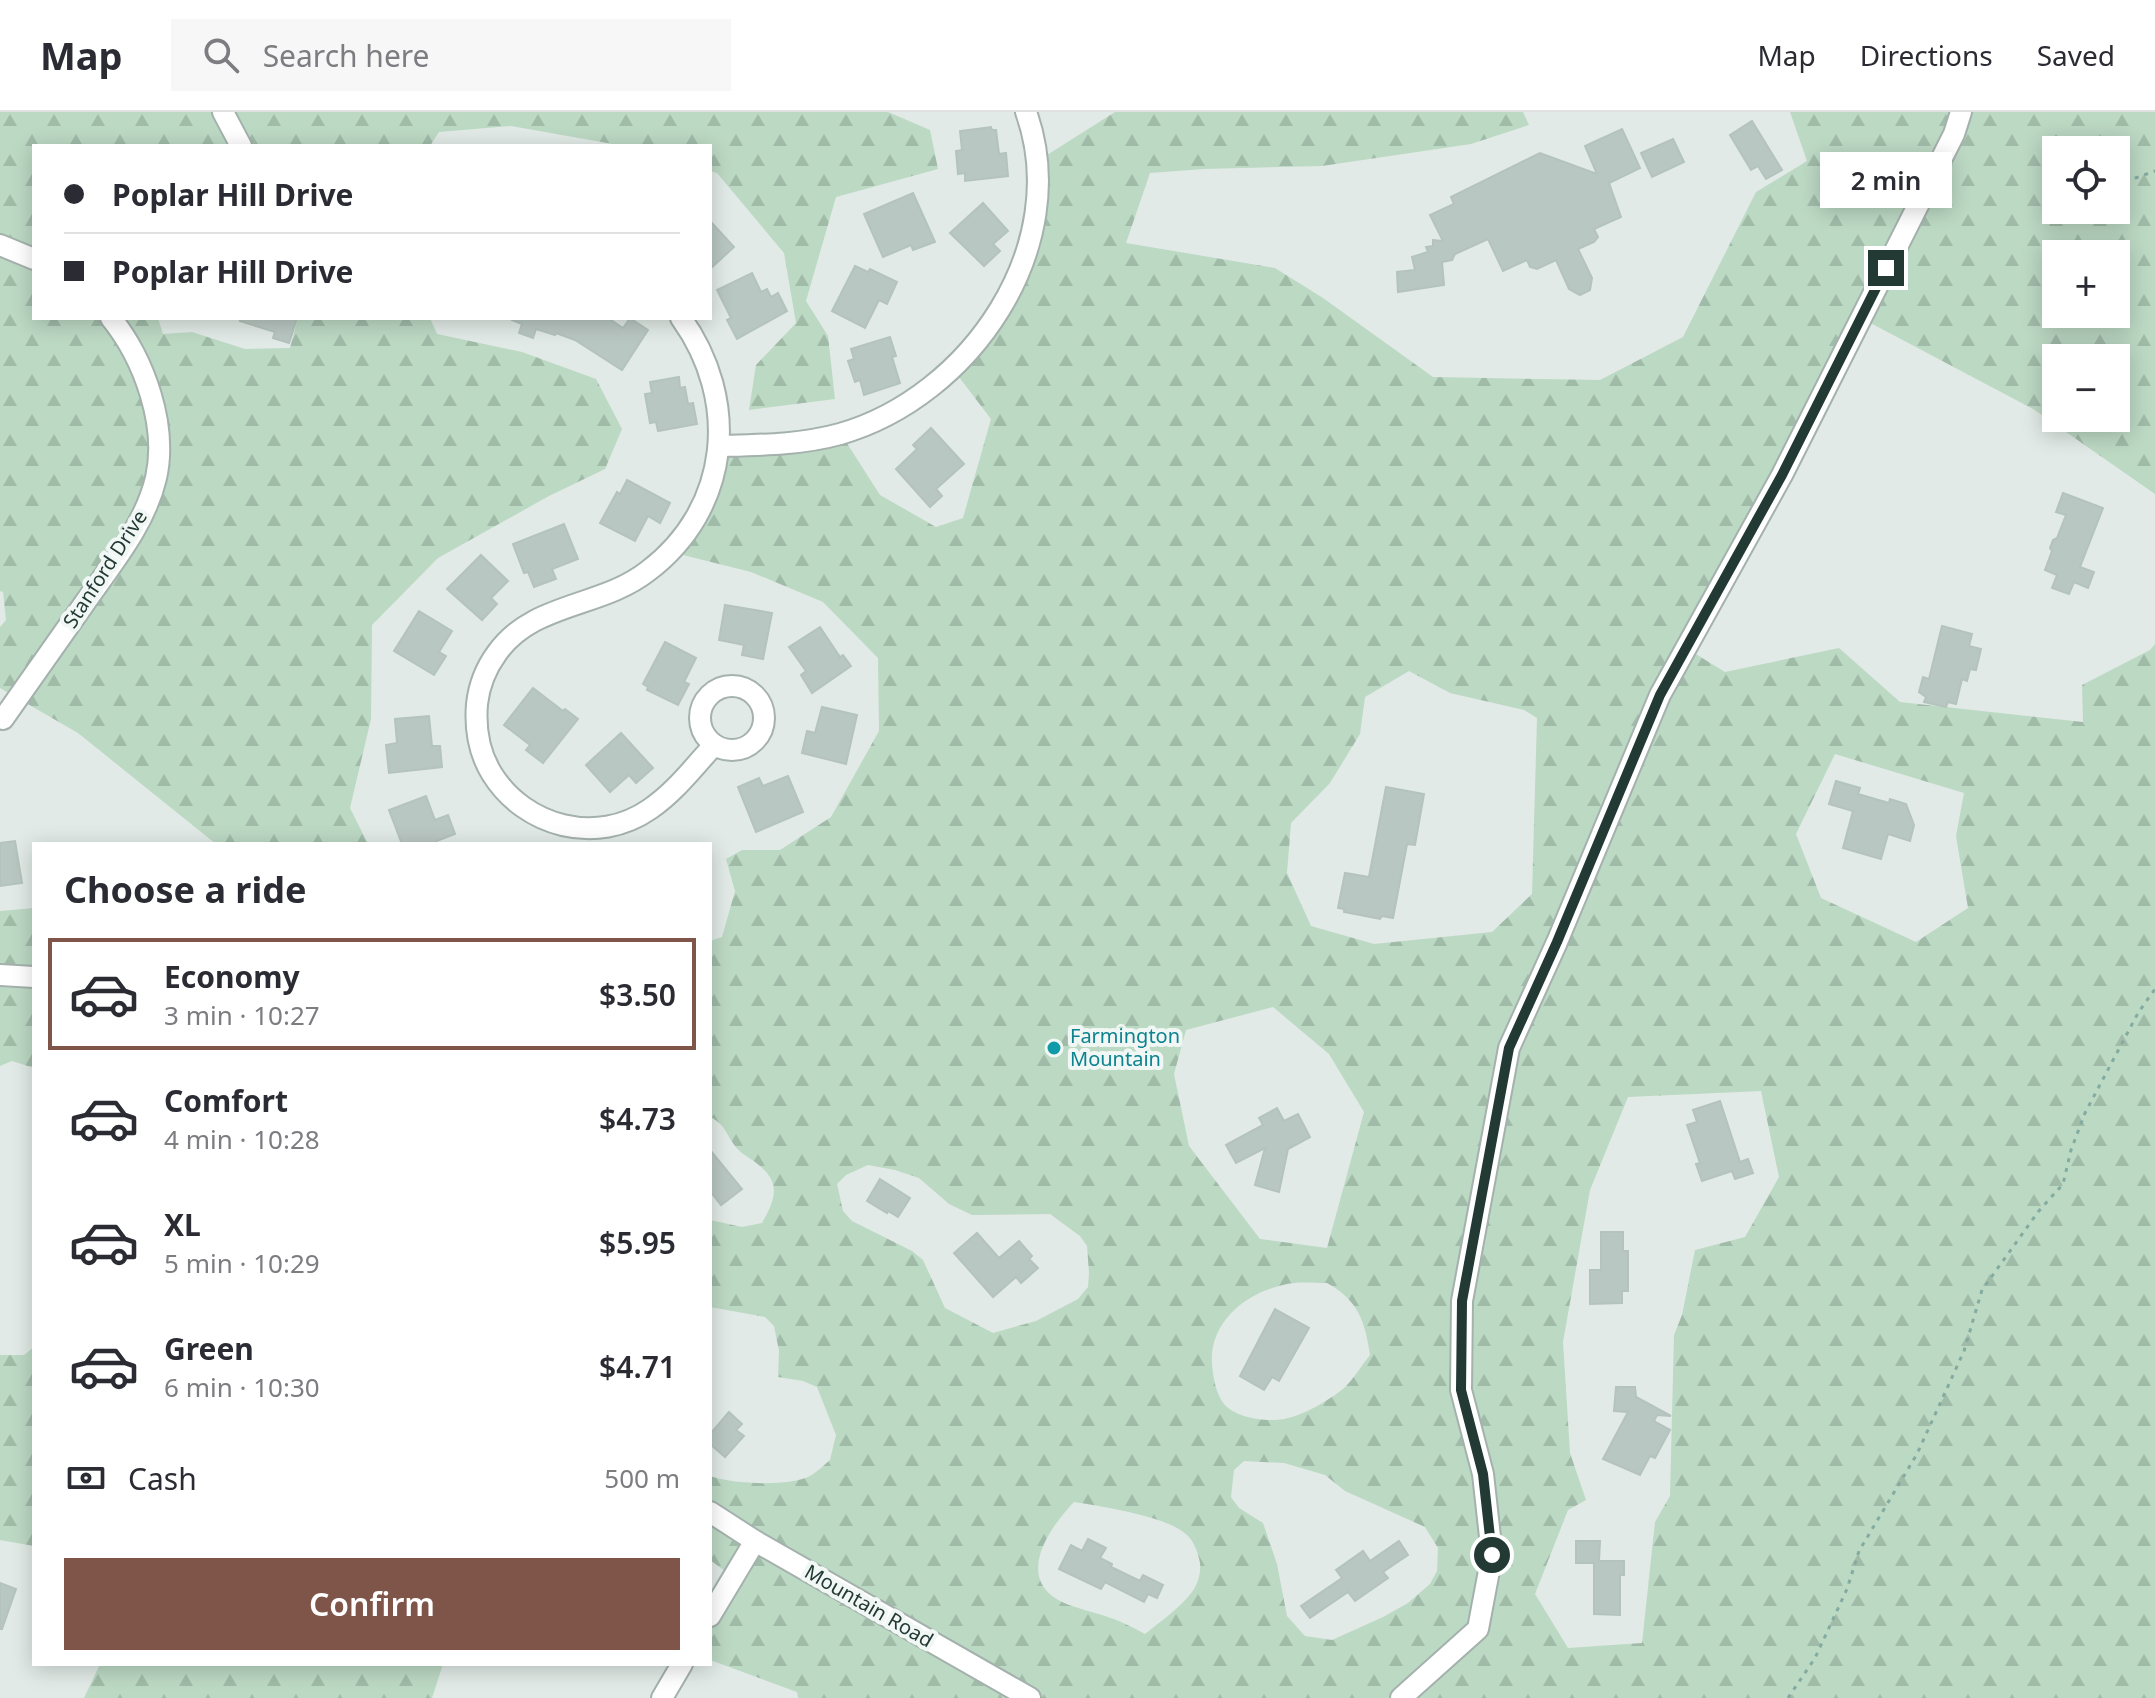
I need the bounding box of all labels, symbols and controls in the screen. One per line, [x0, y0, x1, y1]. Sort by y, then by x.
search box [171, 19, 731, 91]
text: Map [40, 29, 123, 81]
icon: search [199, 33, 243, 77]
text: Search here [263, 35, 430, 76]
text: Map [1757, 36, 1816, 74]
text: Directions [1860, 36, 1993, 74]
text: Saved [2037, 36, 2115, 74]
map controls [2042, 136, 2130, 432]
button: locate [2042, 136, 2130, 224]
callout: 2 min [1820, 152, 1952, 208]
text: 2 min [1851, 162, 1921, 198]
text: Poplar Hill Drive [112, 174, 353, 215]
button: + [2042, 240, 2130, 328]
route end [1868, 250, 1904, 286]
text: Poplar Hill Drive [112, 251, 353, 292]
button: − [2042, 344, 2130, 432]
street label: Stanford Drive [56, 505, 153, 633]
text: Choose a ride [64, 865, 306, 914]
text: Economy [164, 956, 300, 997]
icon: car [68, 958, 140, 1030]
text: $3.50 [599, 974, 676, 1015]
text: 3 min · 10:27 [164, 997, 320, 1033]
place label: Farmington Mountain [1070, 1022, 1180, 1072]
marker: Farmington Mountain [1045, 1039, 1063, 1057]
text: Comfort [164, 1080, 288, 1121]
icon: car [68, 1082, 140, 1154]
text: $4.73 [599, 1098, 676, 1139]
text: 4 min · 10:28 [164, 1121, 320, 1157]
text: XL [164, 1204, 201, 1245]
icon: car [68, 1206, 140, 1278]
text: $5.95 [599, 1222, 676, 1263]
text: 5 min · 10:29 [164, 1245, 320, 1281]
text: Green [164, 1328, 254, 1369]
icon: car [68, 1330, 140, 1402]
text: $4.71 [599, 1346, 676, 1387]
text: 6 min · 10:30 [164, 1369, 320, 1405]
icon: cash [64, 1456, 108, 1500]
text: Cash [128, 1458, 197, 1499]
text: 500 m [604, 1460, 680, 1496]
route start [1474, 1537, 1510, 1573]
button: Confirm [64, 1558, 680, 1650]
street label: Mountain Road [800, 1558, 938, 1653]

